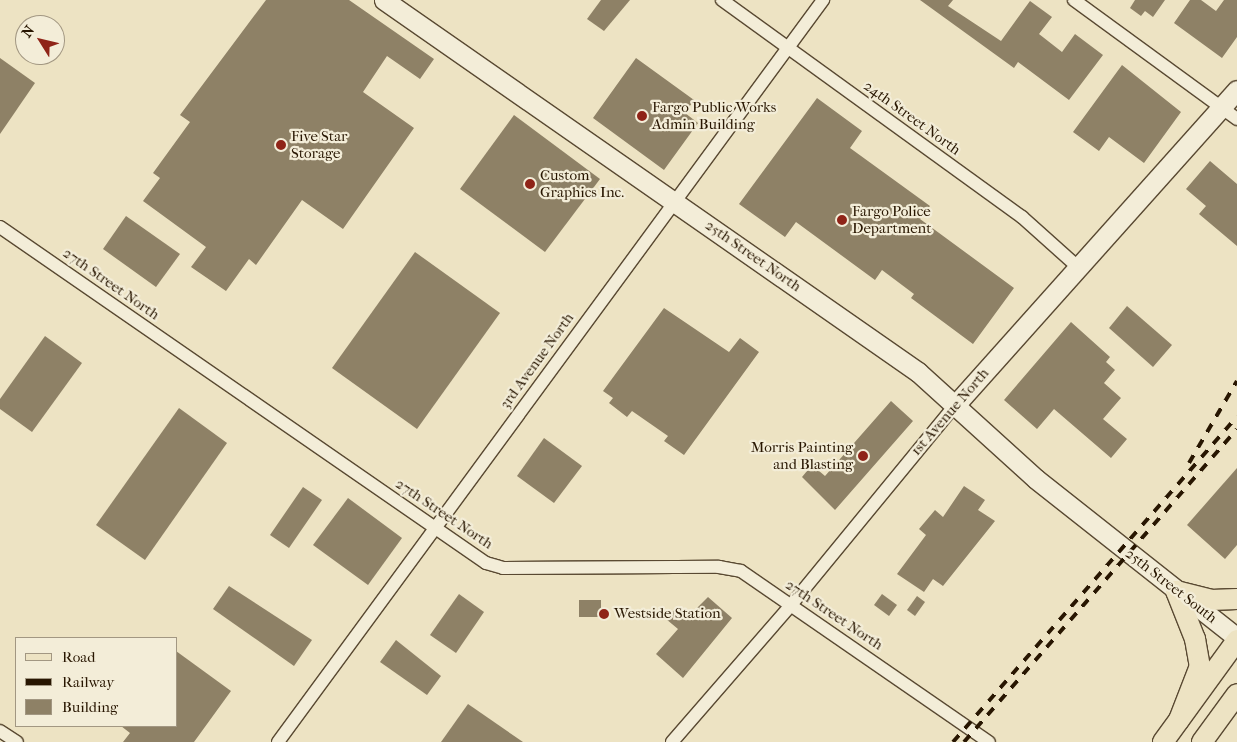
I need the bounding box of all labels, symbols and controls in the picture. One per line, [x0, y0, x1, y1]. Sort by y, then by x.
north arrow [15, 15, 65, 65]
text: N [18, 22, 38, 41]
street label: 24th Street North [860, 77, 964, 159]
place label: Fargo Public Works Admin Building [652, 98, 776, 133]
marker: Fargo Public Works Admin Building [636, 110, 648, 122]
place label: Five Star Storage [291, 127, 347, 162]
marker: Five Star Storage [275, 139, 287, 151]
place label: Custom Graphics Inc. [540, 166, 624, 201]
marker: Custom Graphics Inc. [524, 178, 536, 190]
place label: Fargo Police Department [852, 202, 932, 237]
marker: Fargo Police Department [836, 214, 848, 226]
street label: 25th Street North [702, 216, 804, 296]
street label: 27th Street North [59, 244, 163, 324]
street label: 3rd Avenue North [496, 310, 578, 412]
street label: 1st Avenue North [907, 365, 993, 459]
place label: Morris Painting and Blasting [751, 438, 853, 473]
marker: Morris Painting and Blasting [857, 450, 869, 462]
street label: 27th Street North [392, 475, 496, 553]
street label: 25th Street South [1122, 545, 1220, 627]
street label: 27th Street North [782, 576, 886, 654]
place label: Westside Station [614, 605, 721, 623]
marker: Westside Station [598, 608, 610, 620]
legend [15, 637, 178, 727]
text: Road [62, 648, 95, 666]
text: Railway [62, 673, 114, 691]
text: Building [62, 698, 118, 716]

